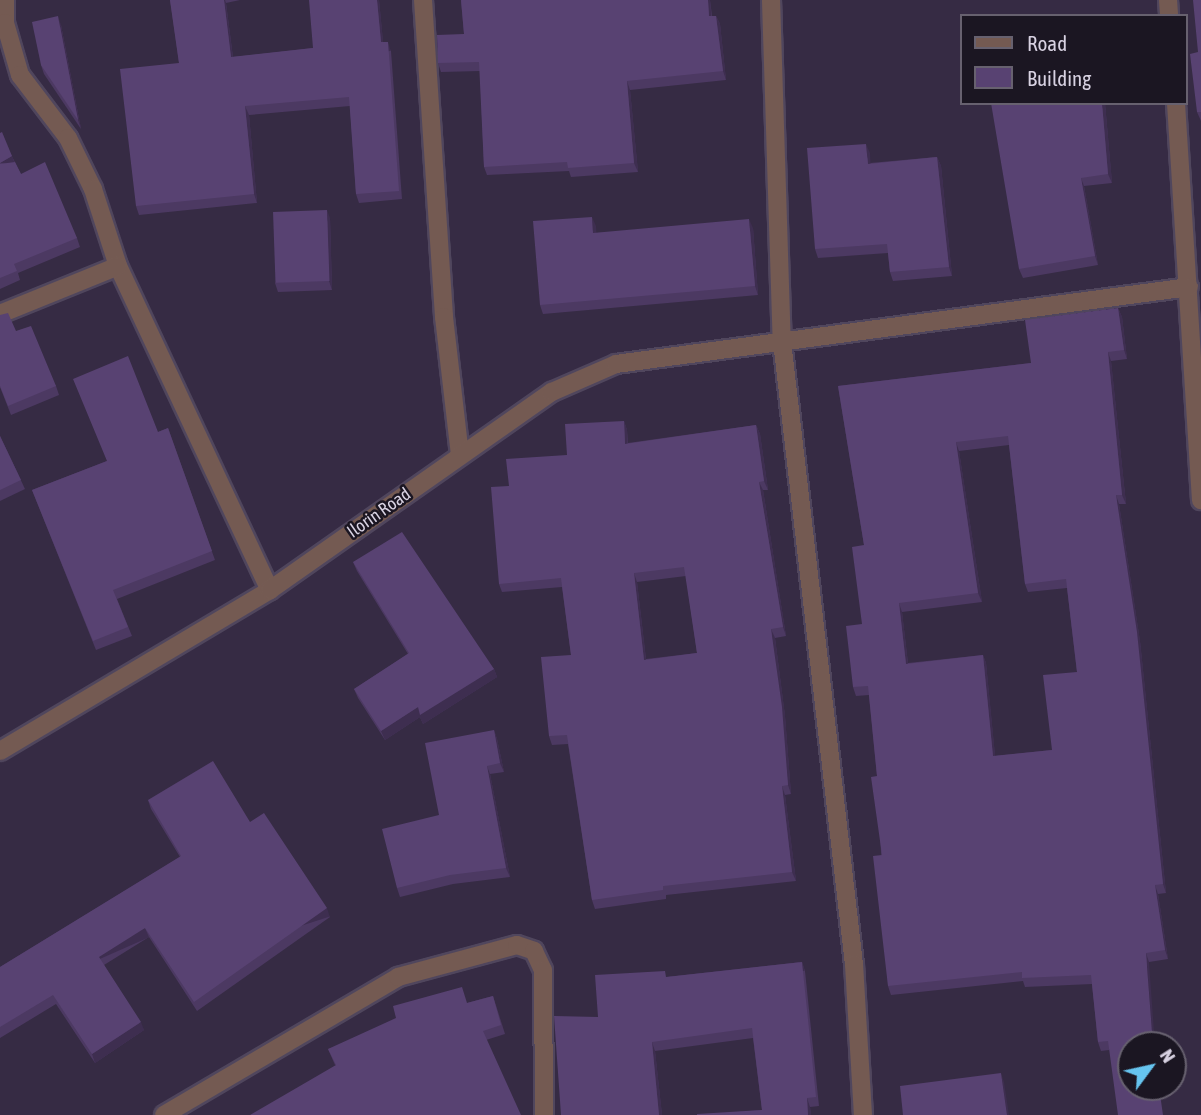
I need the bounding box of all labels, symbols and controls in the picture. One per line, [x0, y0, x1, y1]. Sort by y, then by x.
legend [960, 14, 1187, 105]
text: Road [1027, 31, 1067, 55]
text: Building [1027, 66, 1091, 90]
street label: Ilorin Road [343, 483, 415, 543]
north arrow [1117, 1031, 1187, 1101]
text: N [1156, 1045, 1180, 1066]

